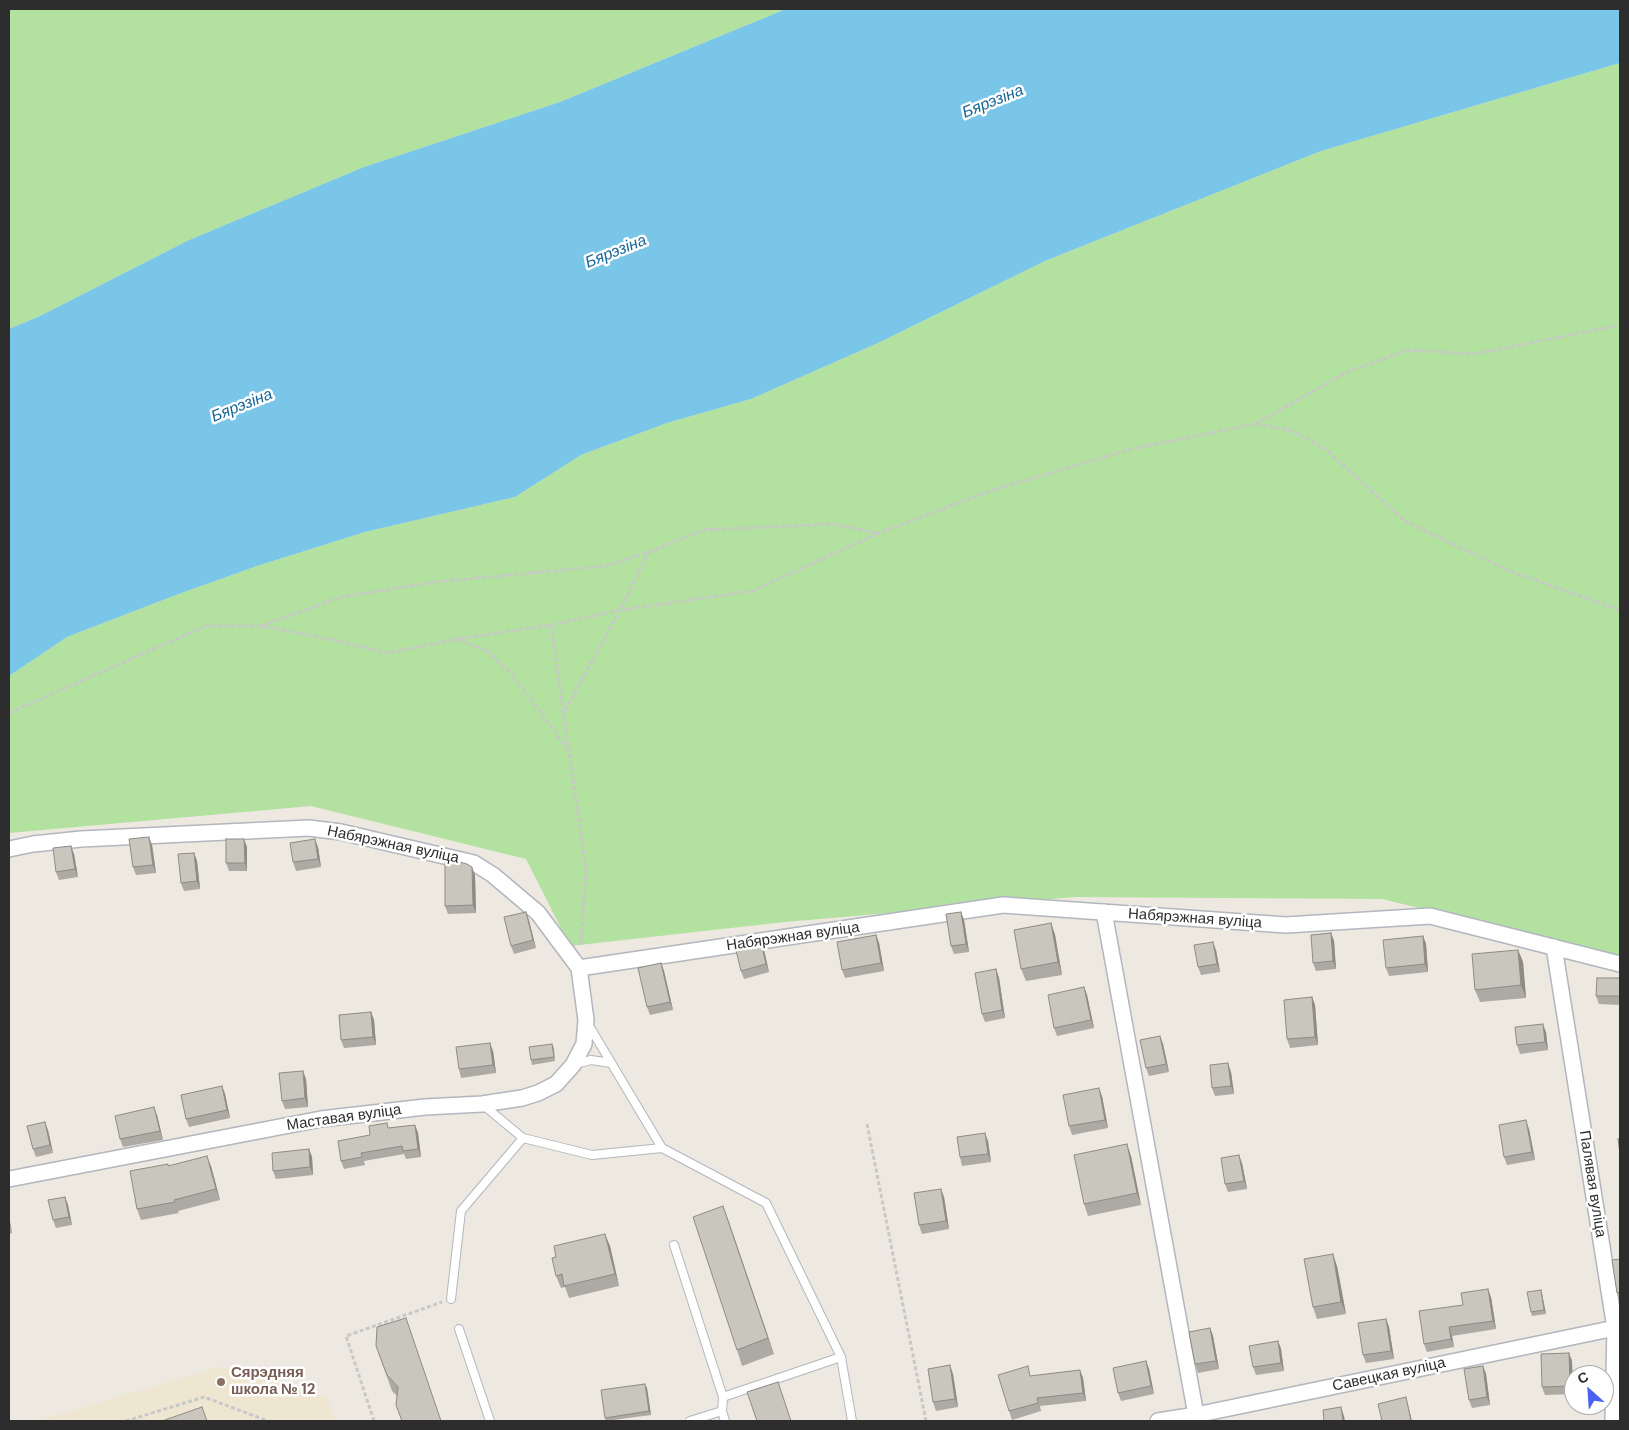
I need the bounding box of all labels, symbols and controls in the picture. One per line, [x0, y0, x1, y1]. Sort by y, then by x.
water label: Бярэзіна [960, 81, 1026, 123]
water label: Бярэзіна [583, 231, 649, 273]
water label: Бярэзіна [209, 385, 275, 427]
street label: Набярэжная вуліца [326, 822, 460, 868]
street label: Набярэжная вуліца [1127, 905, 1263, 933]
street label: Набярэжная вуліца [725, 919, 861, 955]
street label: Маставая вуліца [285, 1101, 403, 1135]
street label: Палявая вуліца [1575, 1129, 1609, 1239]
street label: Савецкая вуліца [1331, 1354, 1447, 1396]
place label: Сярэдняя школа № 12 [231, 1364, 315, 1399]
north arrow [1564, 1365, 1614, 1415]
text: С [1574, 1367, 1591, 1388]
marker: Сярэдняя школа № 12 [215, 1376, 227, 1388]

